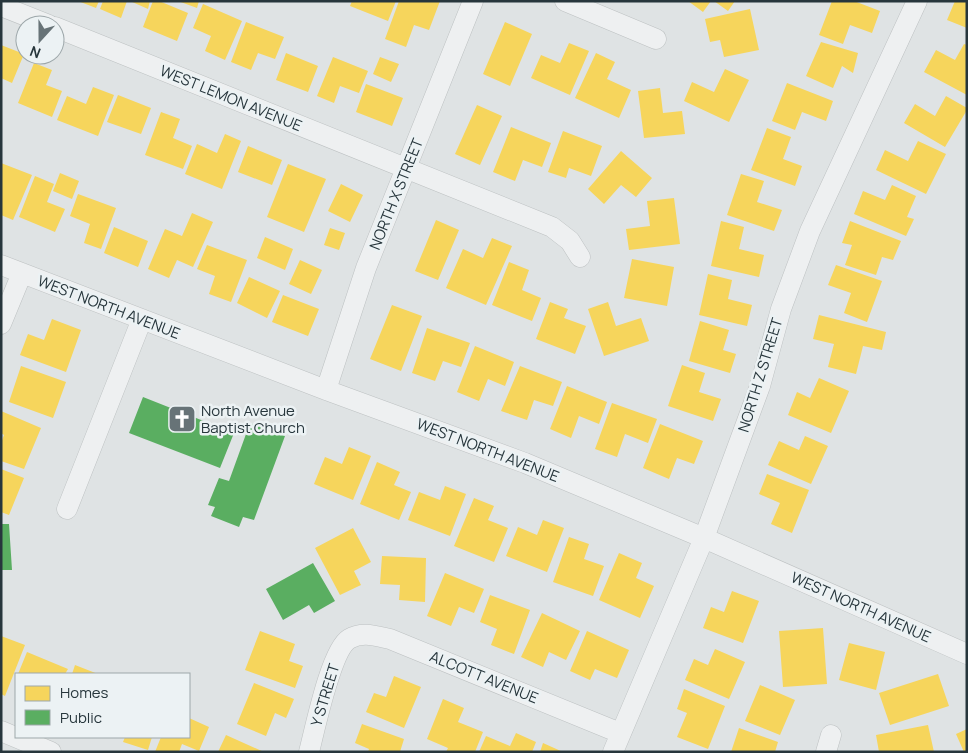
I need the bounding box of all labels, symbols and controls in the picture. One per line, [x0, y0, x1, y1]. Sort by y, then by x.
north arrow [15, 15, 65, 65]
text: N [27, 42, 43, 63]
street label: WEST LEMON AVENUE [157, 60, 305, 136]
street label: NORTH X STREET [364, 135, 428, 253]
street label: WEST NORTH AVENUE [35, 270, 183, 344]
street label: NORTH Z STREET [733, 315, 787, 435]
place label: North Avenue Baptist Church [201, 400, 305, 438]
church icon: North Avenue Baptist Church [167, 404, 197, 434]
street label: WEST NORTH AVENUE [414, 413, 562, 487]
street label: WEST NORTH AVENUE [788, 567, 934, 647]
street label: ALCOTT AVENUE [427, 646, 541, 708]
street label: Y STREET [306, 661, 344, 729]
legend [15, 673, 190, 738]
text: Homes [60, 682, 109, 703]
text: Public [60, 707, 102, 728]

